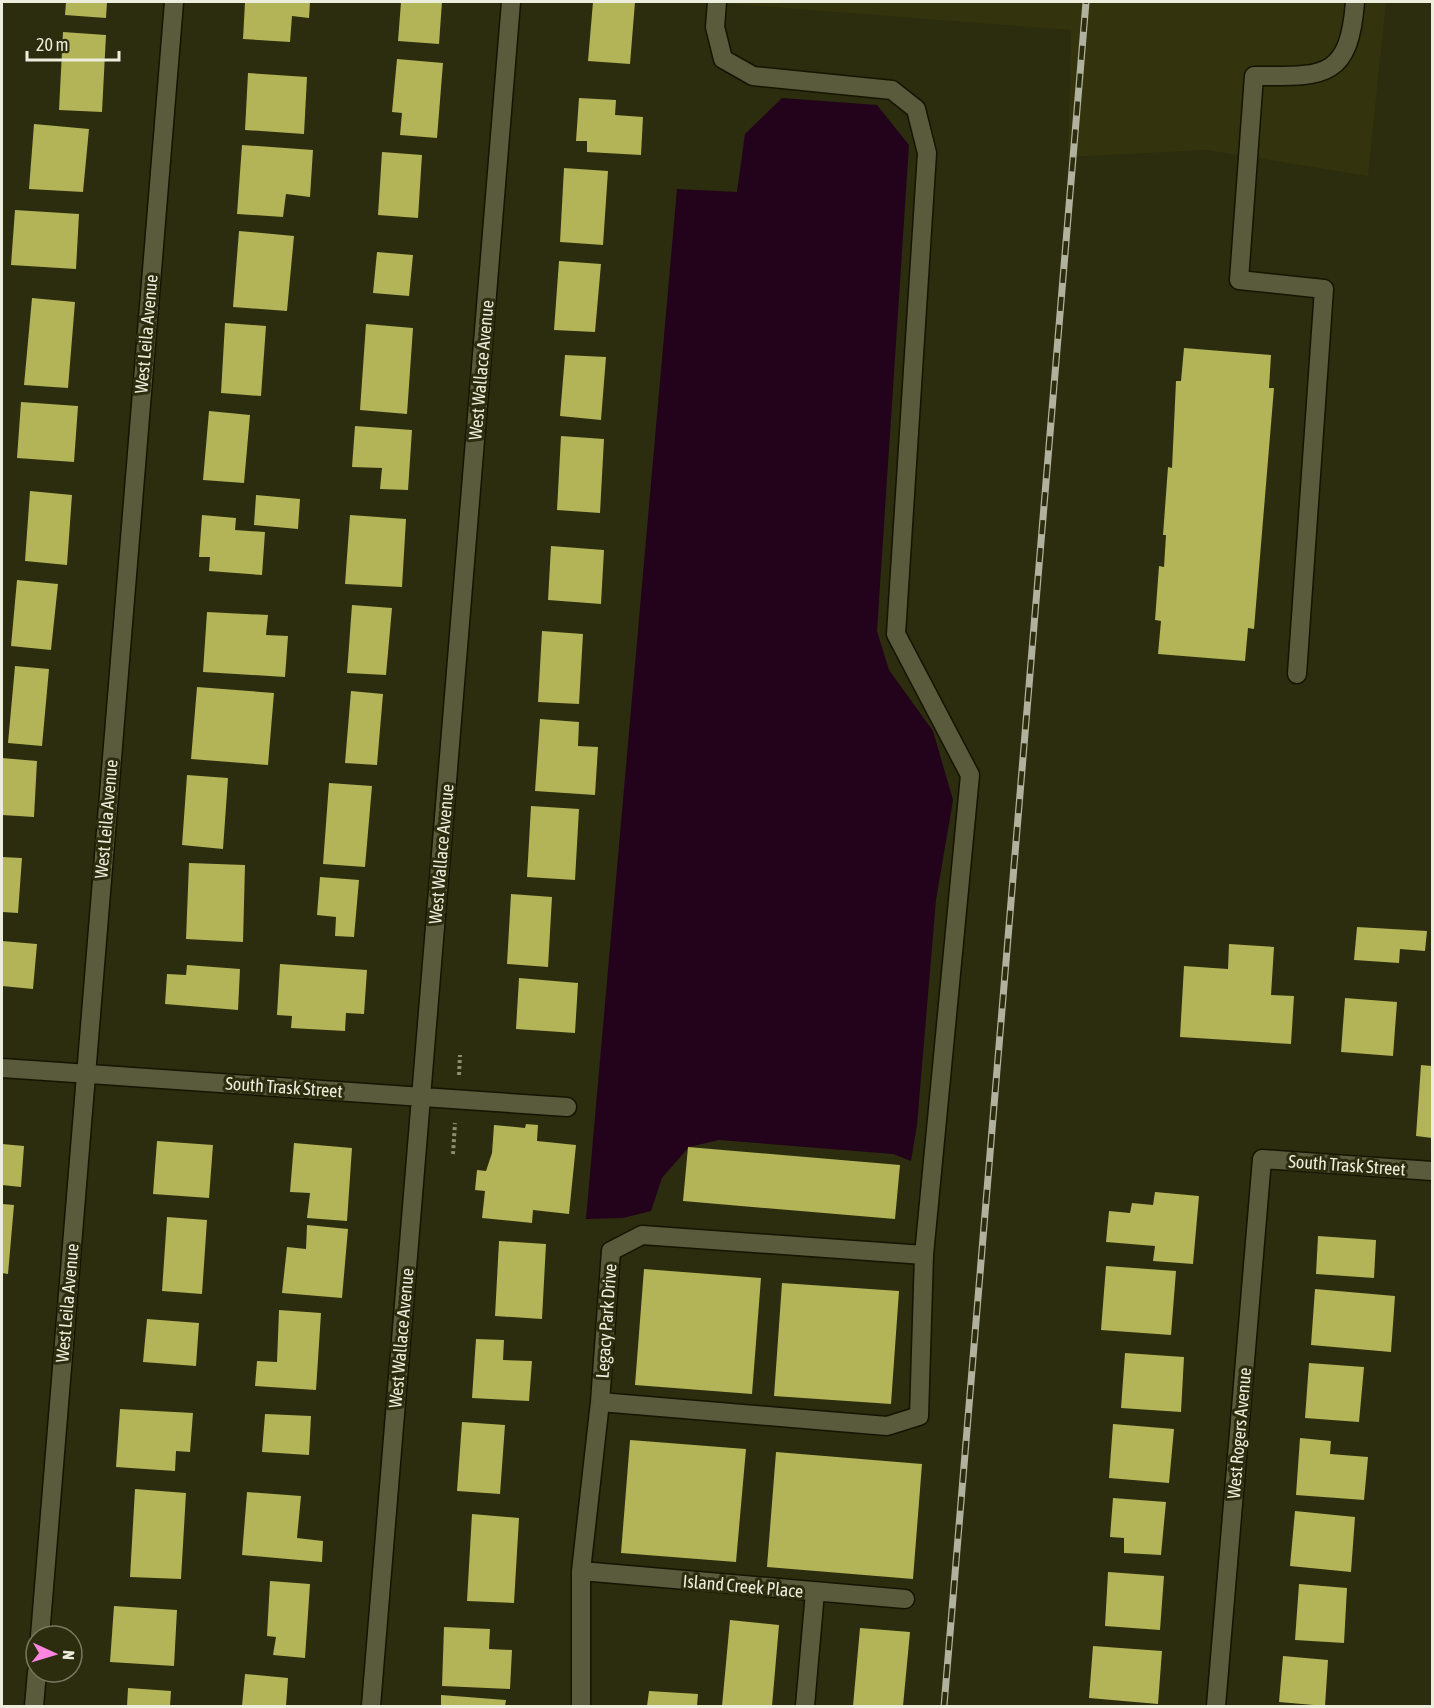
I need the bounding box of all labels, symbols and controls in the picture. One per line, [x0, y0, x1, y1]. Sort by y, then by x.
scale bar [27, 24, 118, 62]
text: 20 m [36, 34, 68, 55]
street label: West Leila Avenue [130, 274, 162, 394]
street label: West Wallace Avenue [464, 299, 498, 441]
street label: West Leila Avenue [90, 759, 122, 879]
street label: West Wallace Avenue [424, 783, 458, 925]
street label: South Trask Street [225, 1072, 343, 1102]
street label: South Trask Street [1288, 1150, 1406, 1180]
street label: West Leila Avenue [51, 1243, 83, 1363]
street label: Legacy Park Drive [592, 1263, 620, 1379]
street label: West Wallace Avenue [384, 1267, 418, 1409]
street label: West Rogers Avenue [1223, 1367, 1255, 1499]
street label: Island Creek Place [682, 1570, 804, 1602]
north arrow [24, 1624, 84, 1684]
text: N [60, 1650, 78, 1660]

